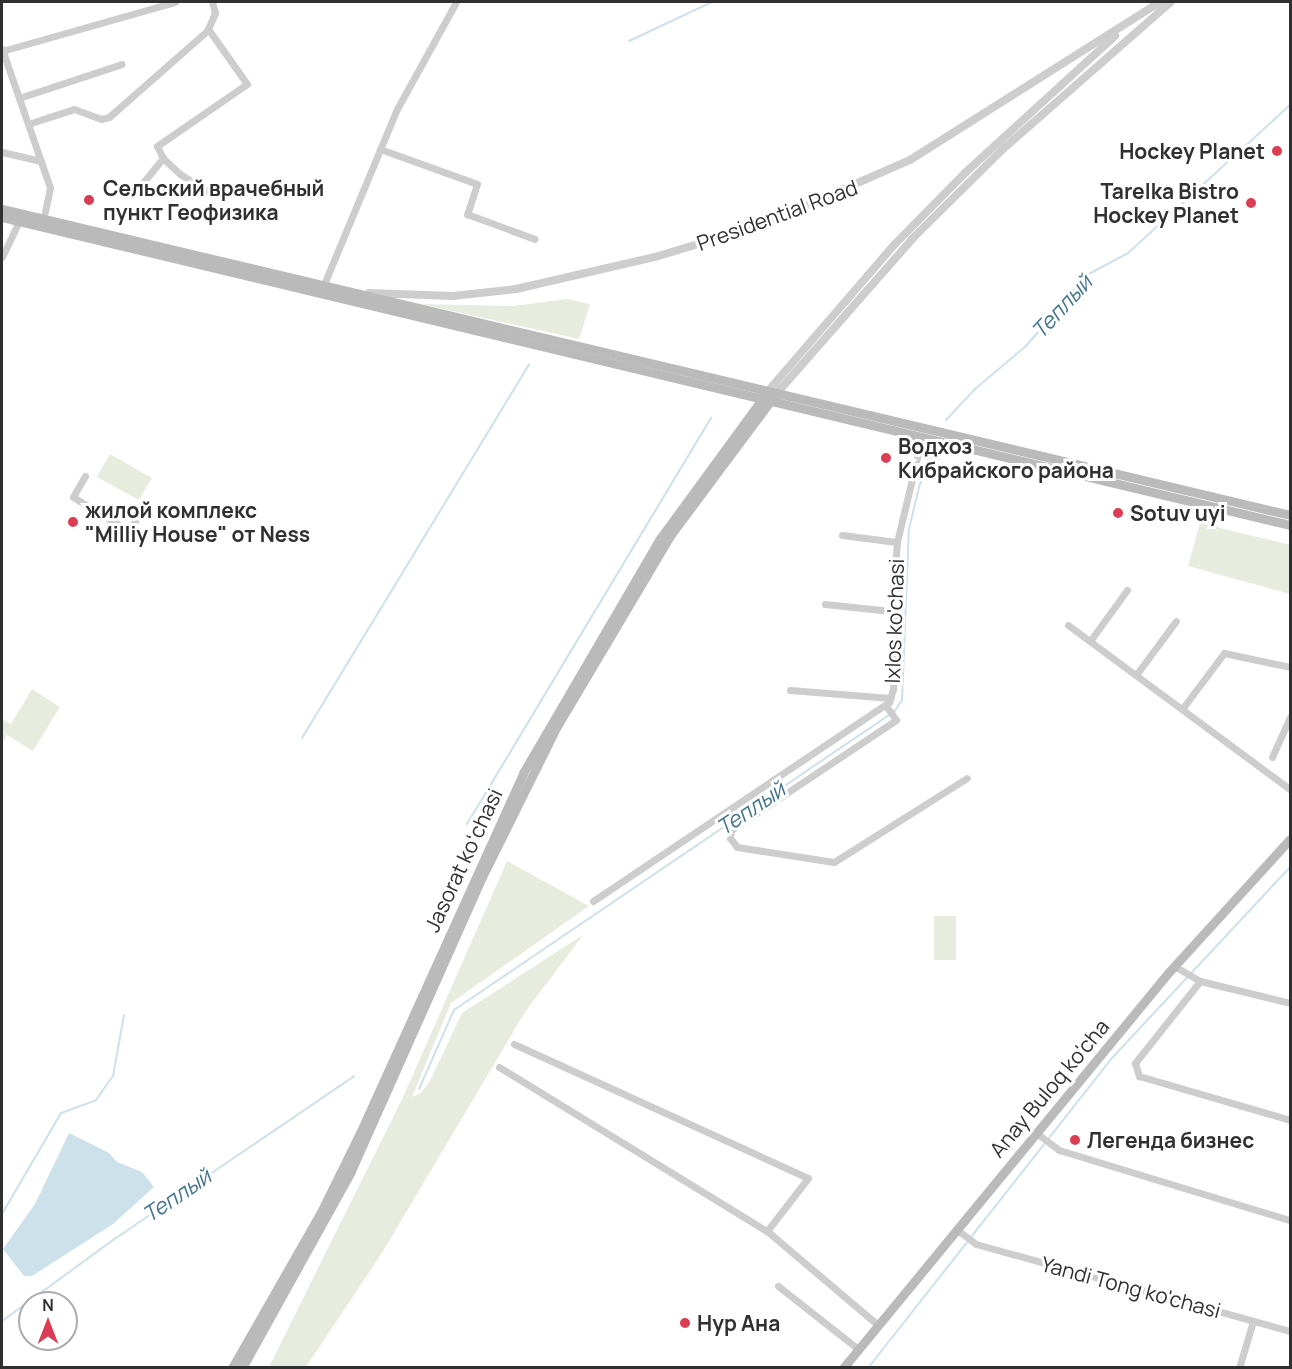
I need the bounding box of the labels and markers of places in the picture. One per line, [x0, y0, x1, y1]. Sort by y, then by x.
place label: Hockey Planet [1119, 138, 1265, 164]
marker: Hockey Planet [1270, 144, 1284, 158]
place label: Сельский врачебный пункт Геофизика [103, 175, 324, 225]
place label: Tarelka Bistro Hockey Planet [1093, 178, 1239, 228]
marker: Сельский врачебный пункт Геофизика [80, 191, 98, 209]
marker: Tarelka Bistro Hockey Planet [1244, 196, 1258, 210]
place label: Водхоз Кибрайского района [898, 433, 1114, 483]
marker: Водхоз Кибрайского района [879, 451, 893, 465]
place label: жилой комплекс "Milliy House" от Ness [85, 497, 310, 547]
place label: Sotuv uyi [1130, 500, 1226, 526]
marker: Sotuv uyi [1111, 506, 1125, 520]
marker: жилой комплекс "Milliy House" от Ness [66, 515, 80, 529]
place label: Легенда бизнес [1087, 1127, 1254, 1153]
marker: Легенда бизнес [1068, 1133, 1082, 1147]
place label: Нур Ана [697, 1310, 780, 1336]
marker: Нур Ана [678, 1316, 692, 1330]

